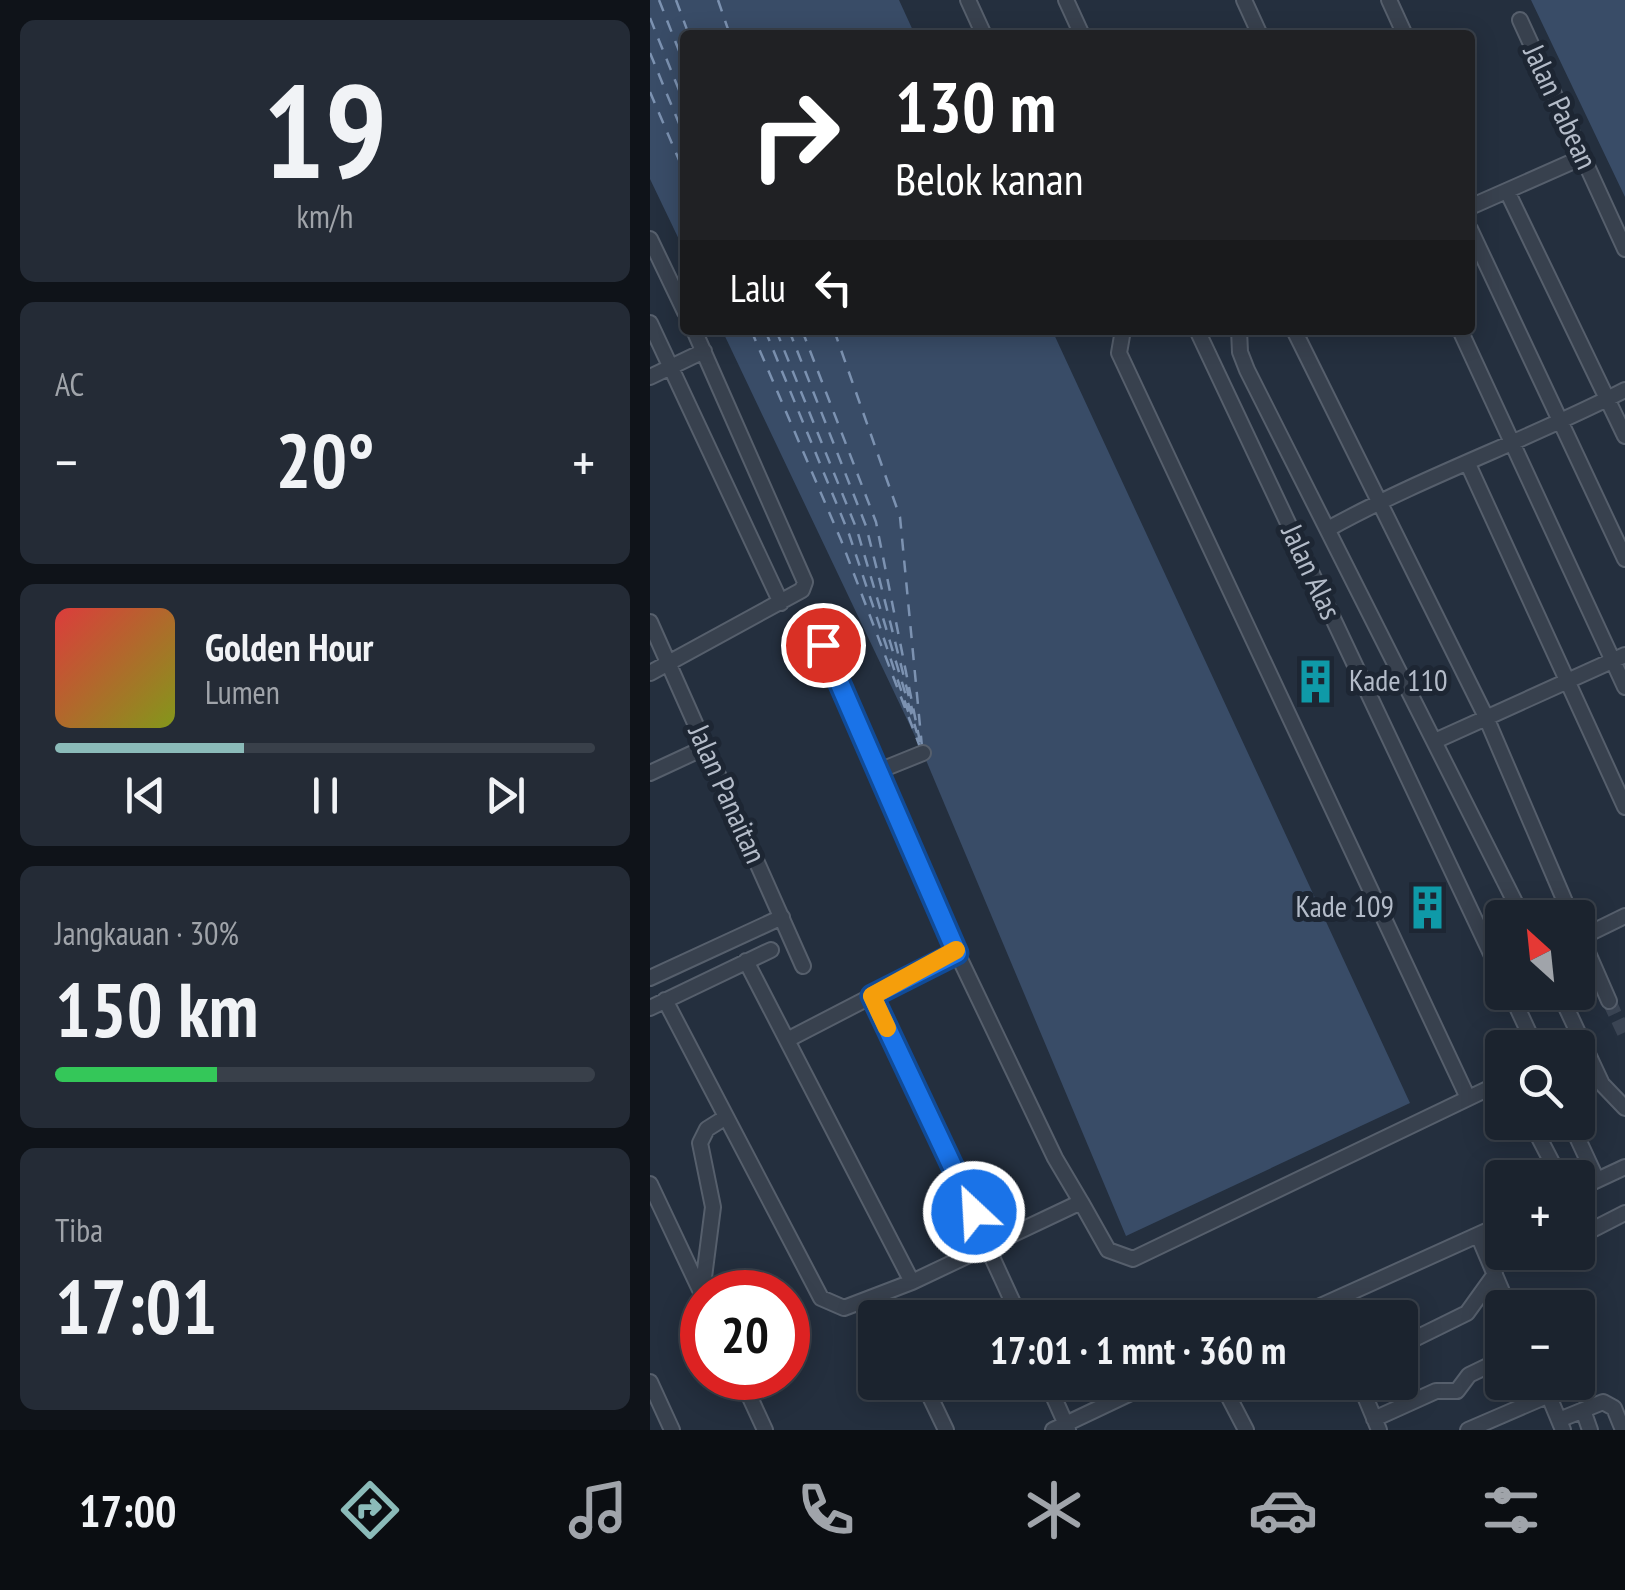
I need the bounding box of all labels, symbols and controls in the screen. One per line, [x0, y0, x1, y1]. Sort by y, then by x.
street label: Jalan Pabean [1515, 37, 1607, 175]
text: 19 [263, 46, 387, 214]
text: 130 m [895, 61, 1056, 151]
icon: right [730, 70, 860, 200]
text: Belok kanan [895, 149, 1084, 207]
text: km/h [297, 195, 353, 237]
icon: left [806, 260, 861, 315]
text: Lalu [730, 263, 786, 312]
text: AC [55, 363, 84, 405]
text: 20° [275, 412, 375, 509]
text: − [55, 426, 78, 497]
text: + [572, 426, 595, 497]
street label: Jalan Alas [1273, 517, 1351, 625]
pin [781, 603, 866, 688]
icon: arrive [796, 618, 851, 673]
text: Golden Hour [205, 622, 374, 671]
building icon: Kade 110 [1292, 657, 1340, 705]
place label: Kade 110 [1349, 660, 1447, 699]
text: Lumen [205, 671, 280, 713]
street label: Jalan Panaitan [680, 717, 776, 869]
icon: previous [118, 768, 173, 823]
icon: pause [298, 768, 353, 823]
icon: next [478, 768, 533, 823]
building icon: Kade 109 [1403, 883, 1451, 931]
place label: Kade 109 [1296, 886, 1394, 925]
north arrow [1485, 900, 1595, 1010]
map controls [1485, 900, 1595, 1400]
text: Jangkauan · 30% [55, 912, 239, 954]
text: 150 km [55, 961, 259, 1058]
button: search [1485, 1030, 1595, 1140]
position arrow [922, 1160, 1026, 1264]
button: + [1485, 1160, 1595, 1270]
text: Tiba [55, 1209, 103, 1251]
text: 17:01 [55, 1258, 217, 1355]
speed limit sign: 20 [680, 1270, 810, 1400]
button: − [1485, 1290, 1595, 1400]
text: 17:01 · 1 mnt · 360 m [990, 1325, 1286, 1374]
icon: directions [335, 1475, 405, 1545]
icon: music [563, 1475, 633, 1545]
icon: phone [791, 1475, 861, 1545]
icon: climate [1019, 1475, 1089, 1545]
icon: car [1248, 1475, 1318, 1545]
icon: filters [1476, 1475, 1546, 1545]
text: 17:00 [79, 1481, 176, 1539]

